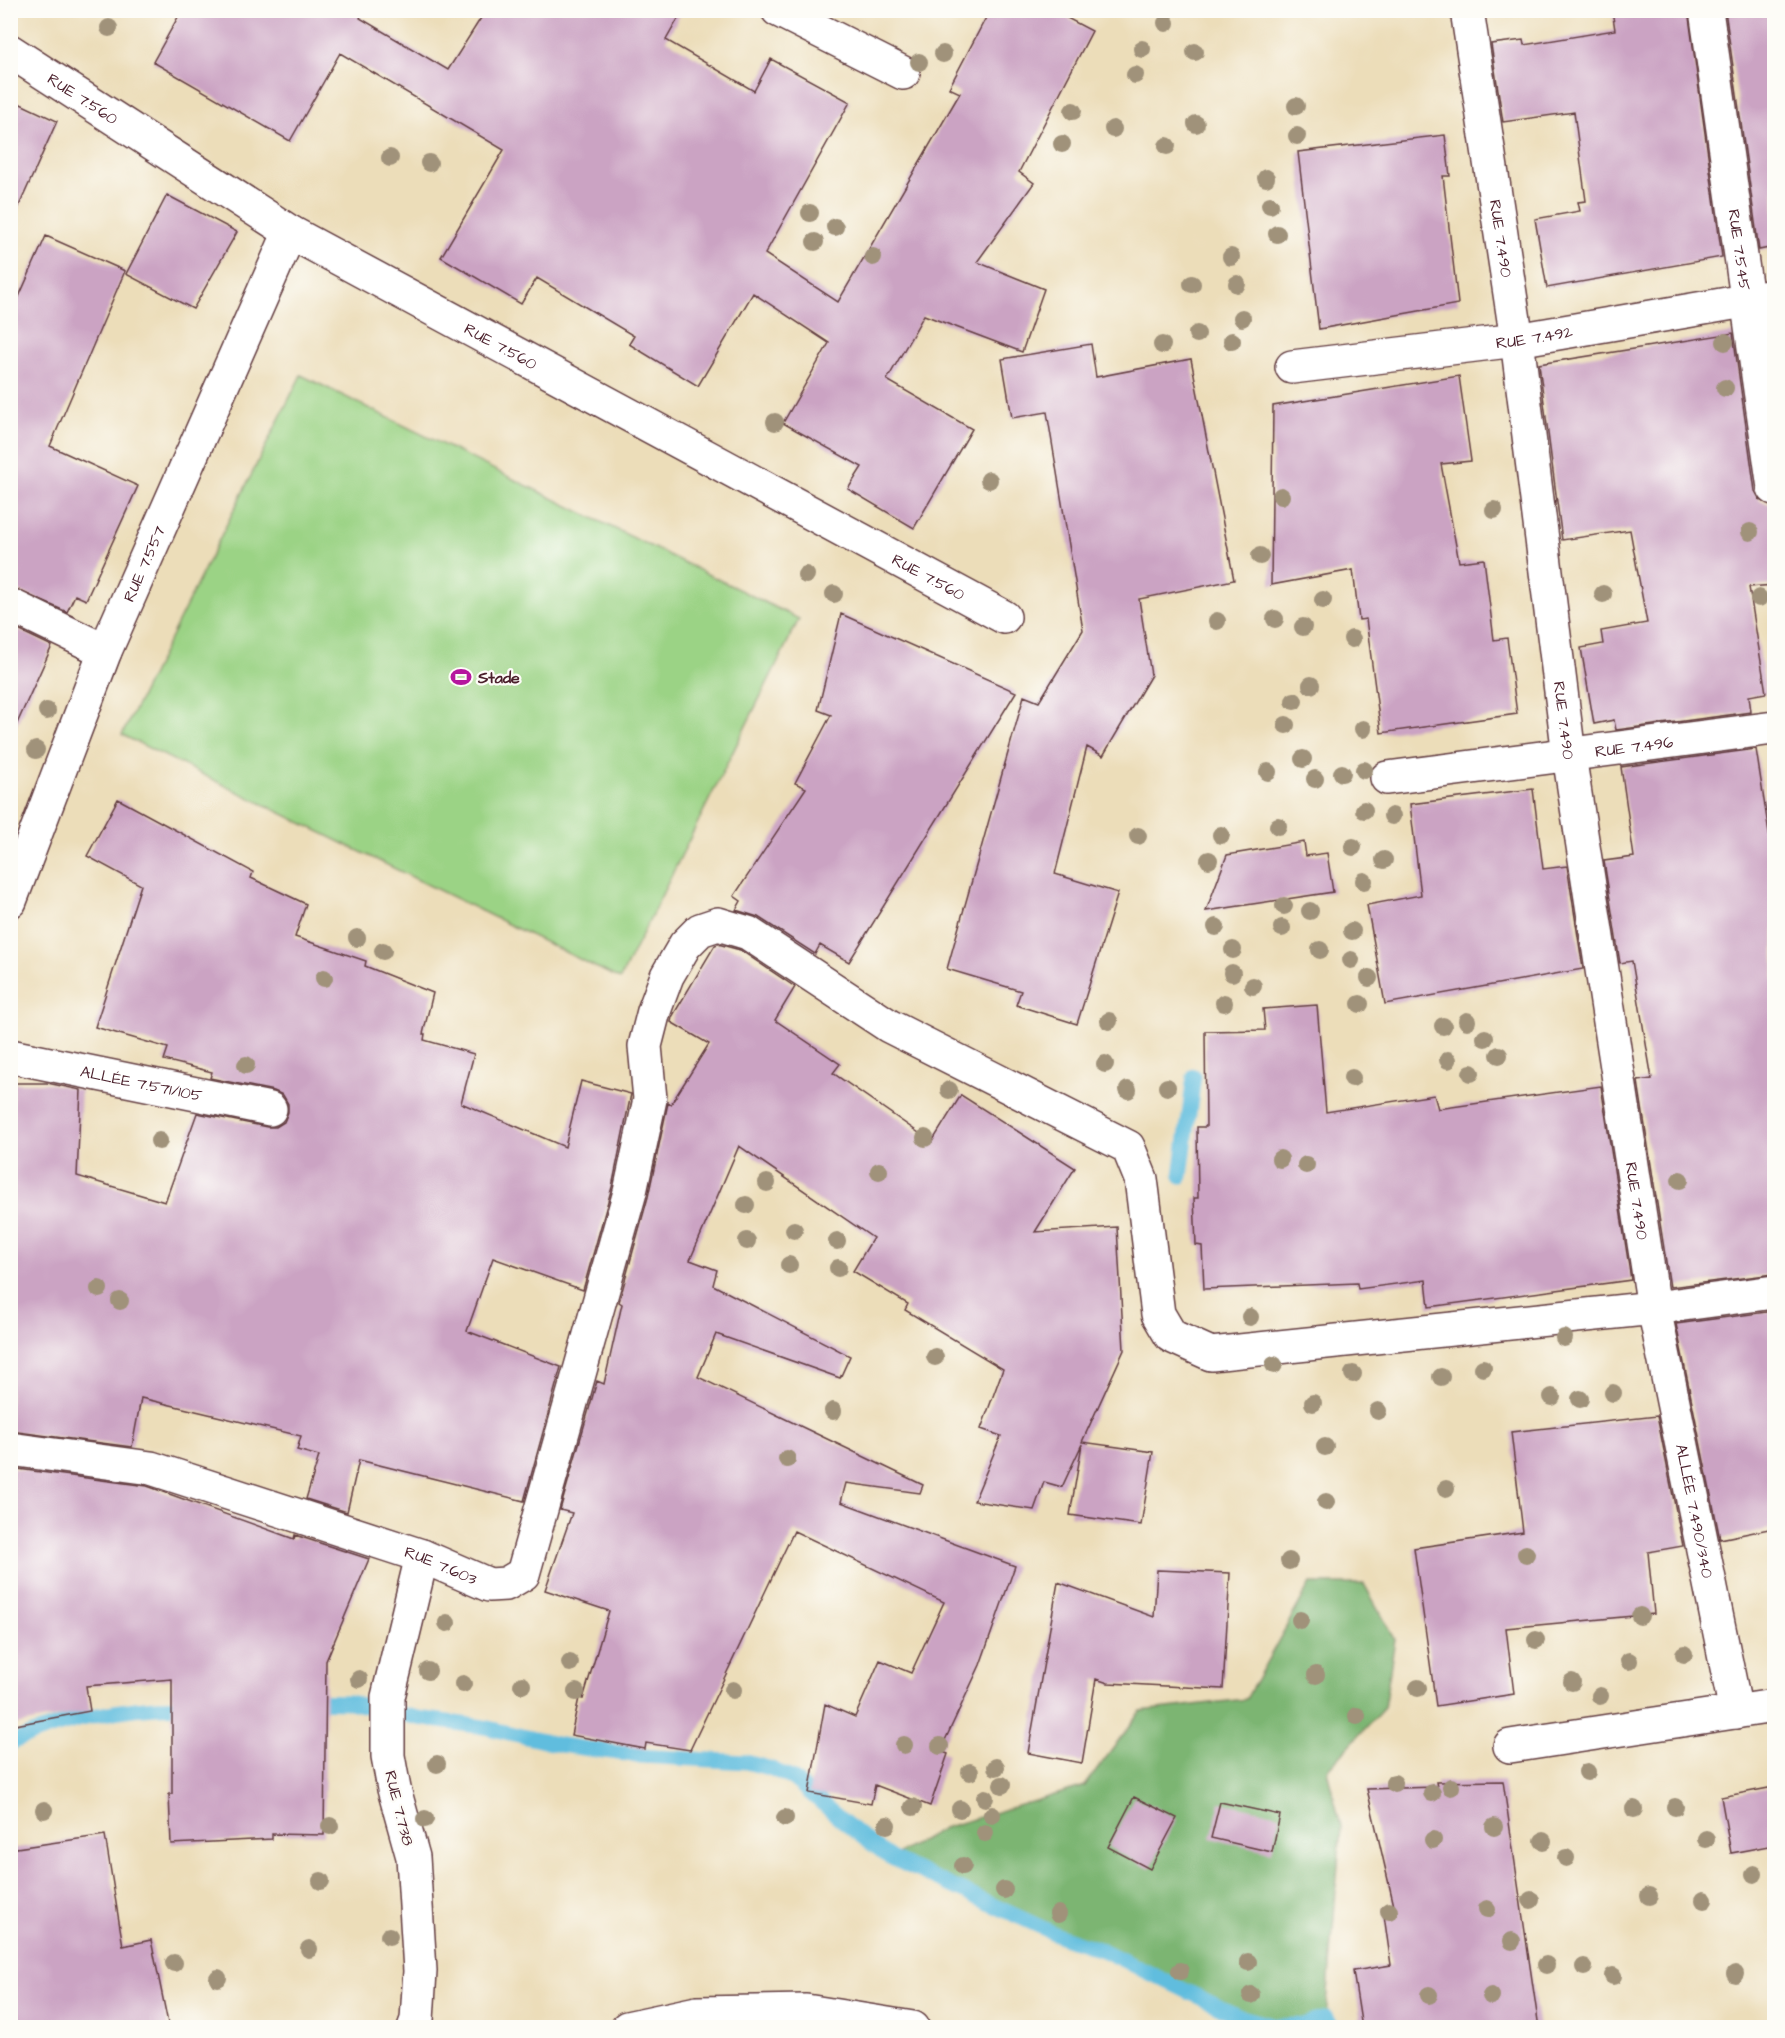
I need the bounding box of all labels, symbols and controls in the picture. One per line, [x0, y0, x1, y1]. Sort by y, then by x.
street label: RUE 7.560 [43, 68, 122, 130]
street label: RUE 7.490 [1484, 198, 1517, 279]
street label: RUE 7.545 [1722, 208, 1756, 292]
street label: RUE 7.560 [460, 318, 541, 375]
street label: RUE 7.492 [1495, 321, 1574, 354]
street label: RUE 7.557 [118, 522, 171, 605]
street label: RUE 7.560 [888, 549, 969, 606]
sports icon: Stade [449, 665, 473, 689]
place label: Stade [477, 667, 520, 689]
street label: RUE 7.490 [1548, 680, 1579, 761]
street label: RUE 7.496 [1594, 731, 1674, 763]
street label: ALLÉE 7.571/105 [78, 1061, 205, 1107]
street label: RUE 7.490 [1620, 1160, 1653, 1241]
street label: ALLÉE 7.490/340 [1670, 1442, 1719, 1580]
street label: RUE 7.603 [402, 1541, 480, 1590]
street label: RUE 7.738 [379, 1768, 419, 1848]

